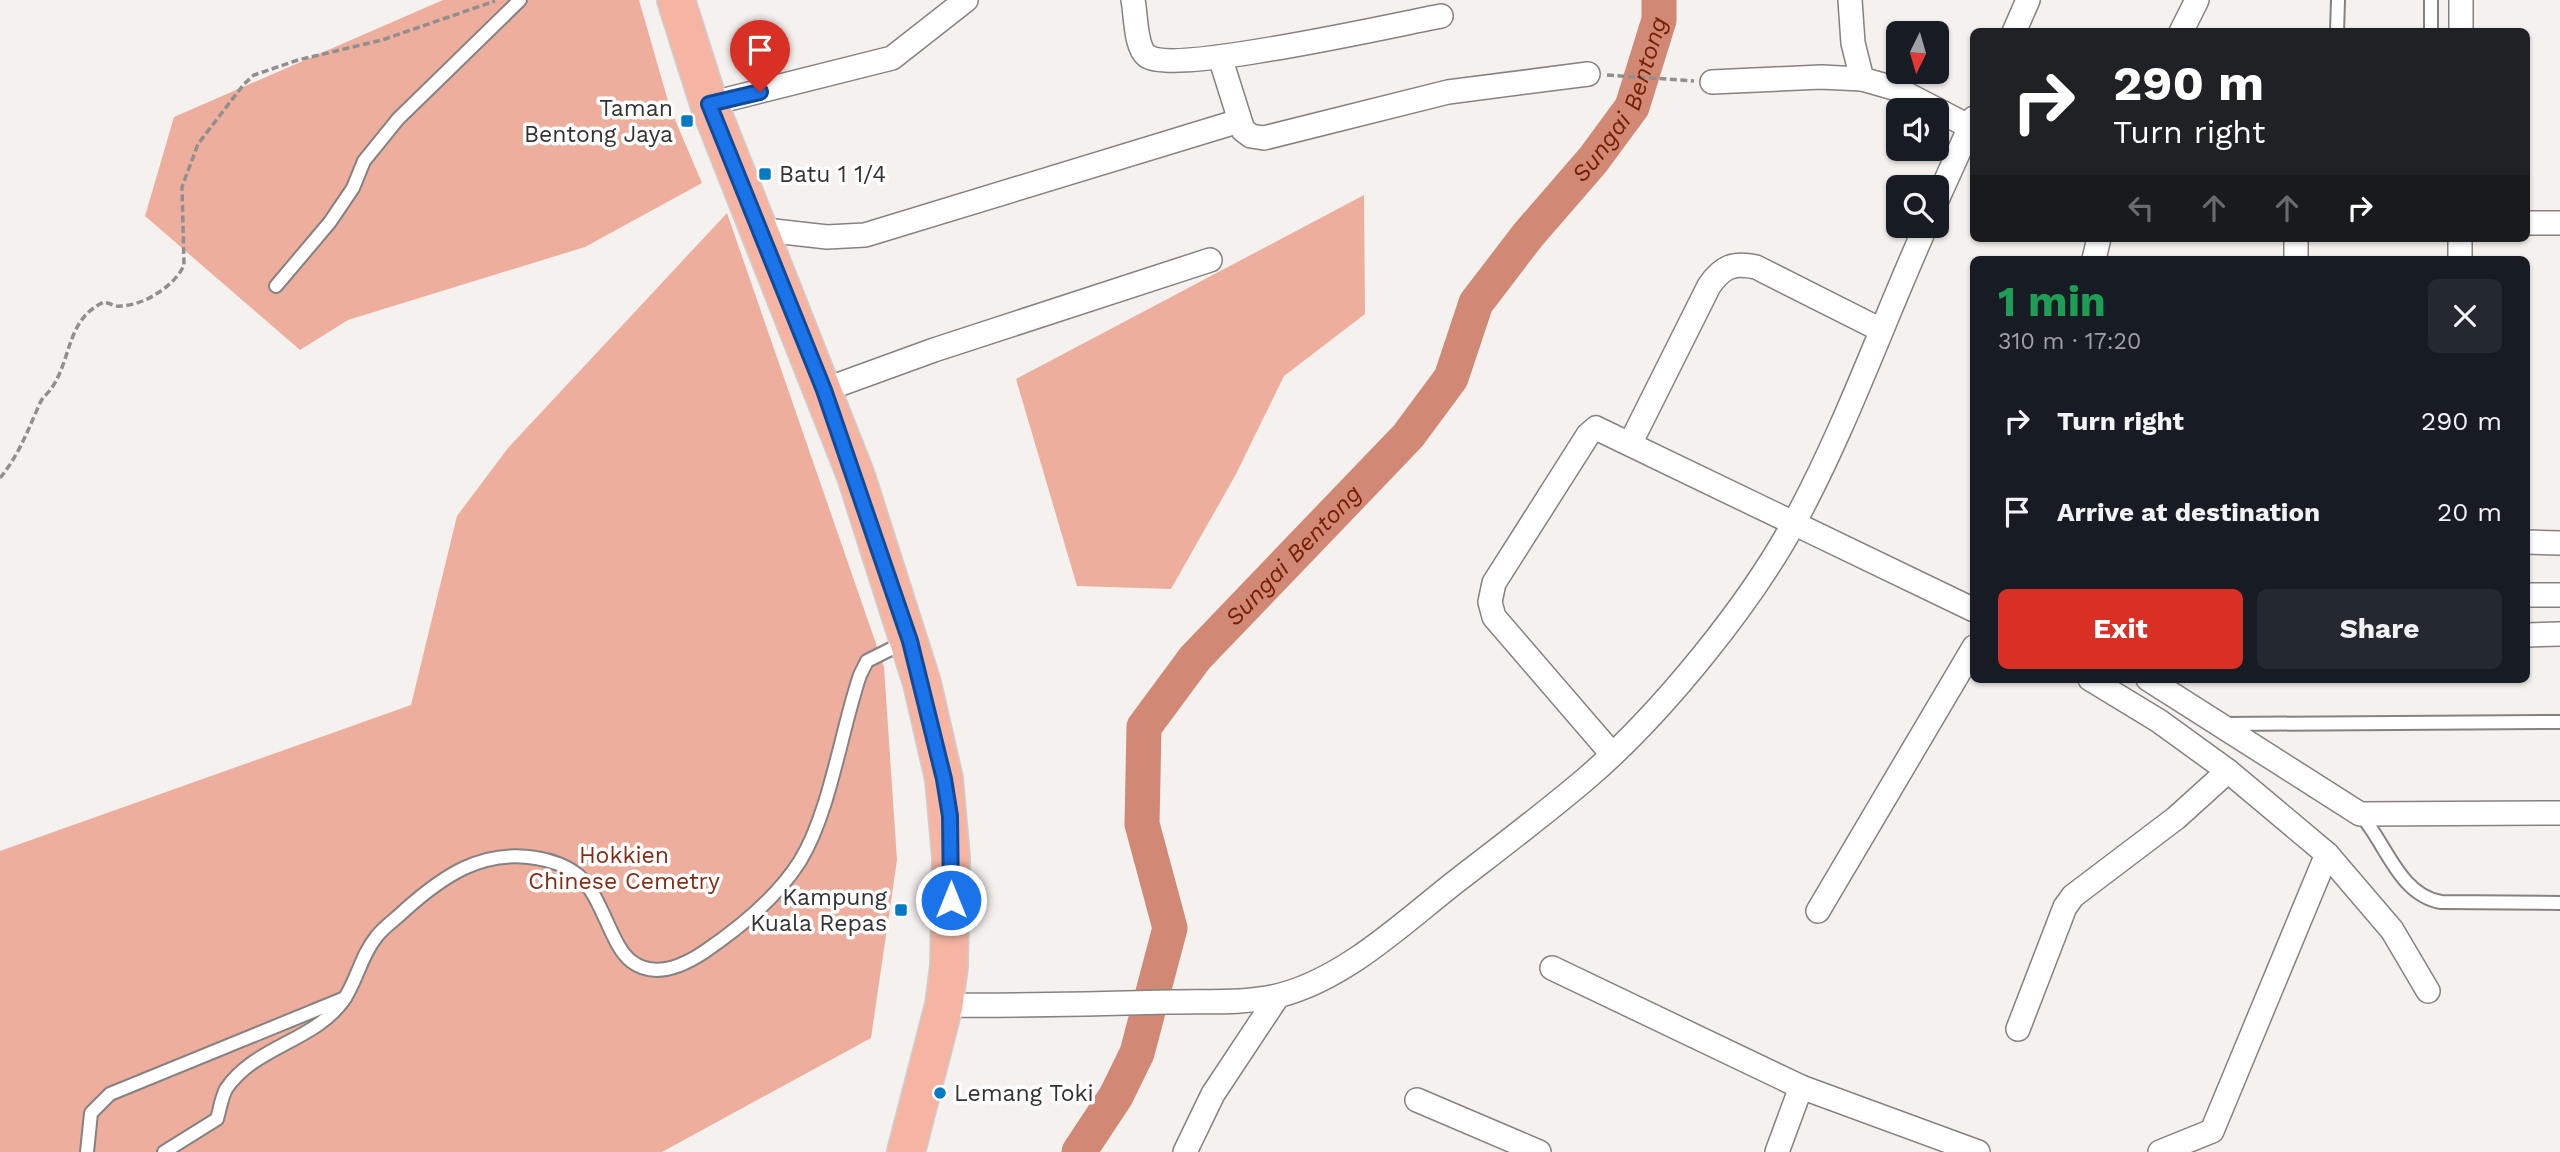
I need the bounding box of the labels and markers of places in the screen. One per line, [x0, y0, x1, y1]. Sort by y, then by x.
pin [730, 20, 790, 92]
place label: Taman Bentong Jaya [524, 95, 673, 148]
marker: Taman Bentong Jaya [679, 113, 695, 129]
place label: Batu 1 1/4 [779, 161, 886, 188]
marker: Batu 1 1/4 [757, 166, 773, 182]
place label: Kampung Kuala Repas [750, 884, 888, 937]
marker: Kampung Kuala Repas [893, 902, 909, 918]
place label: Lemang Toki [954, 1080, 1094, 1107]
marker: Lemang Toki [932, 1085, 948, 1101]

